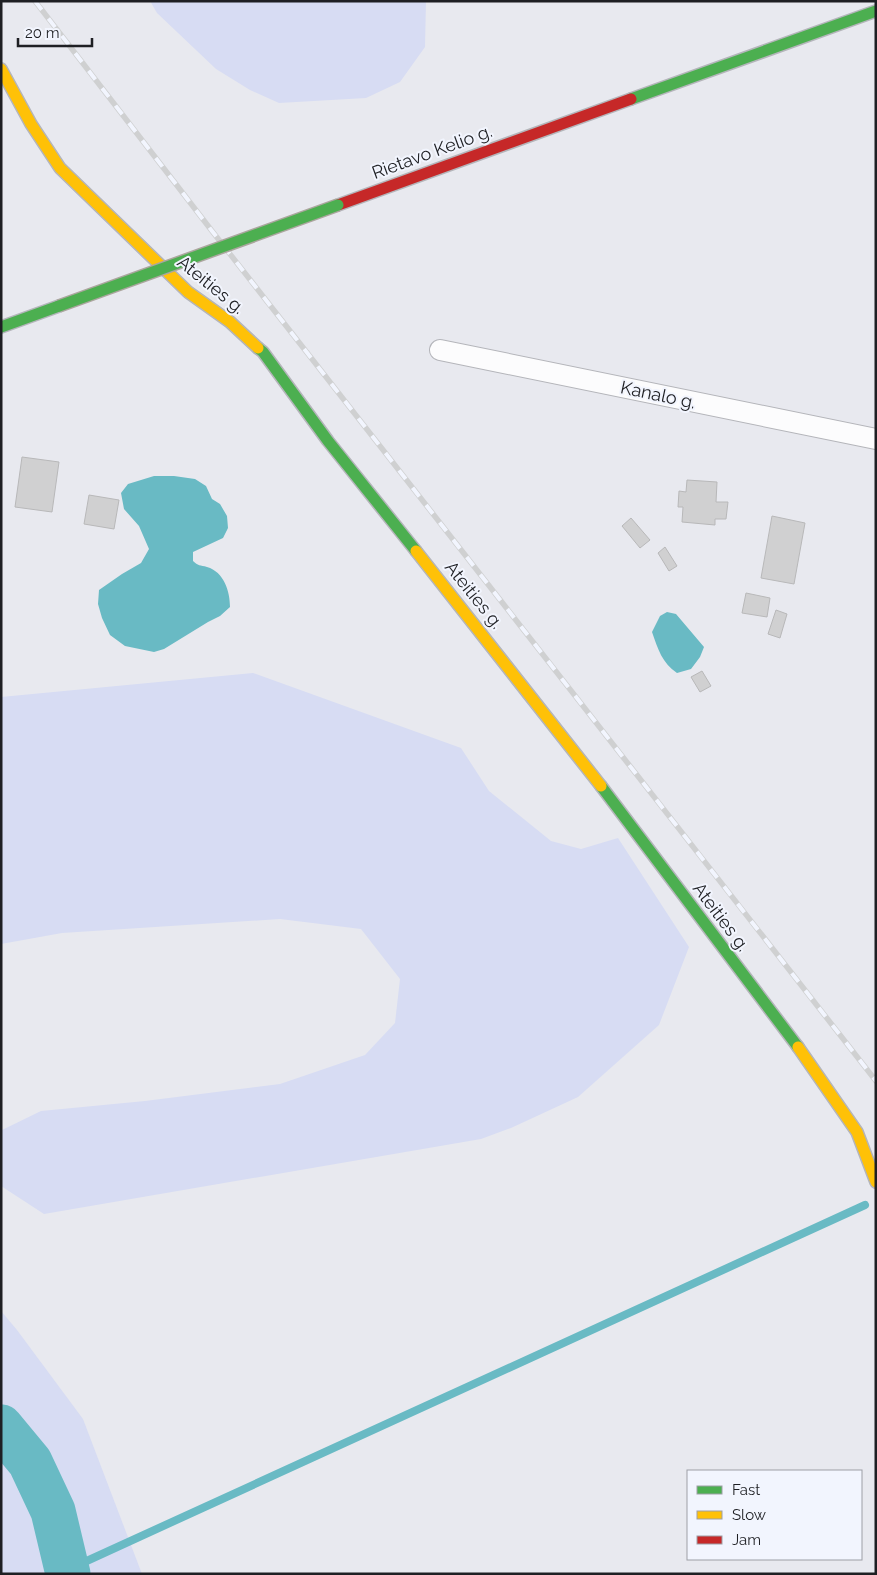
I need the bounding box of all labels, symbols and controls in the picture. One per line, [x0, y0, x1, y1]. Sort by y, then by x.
scale bar [18, 15, 91, 47]
text: 20 m [25, 24, 60, 42]
street label: Rietavo Kelio g. [369, 120, 495, 183]
street label: Ateities g. [173, 251, 249, 318]
street label: Kanalo g. [619, 376, 698, 413]
street label: Ateities g. [441, 557, 508, 633]
street label: Ateities g. [689, 878, 754, 955]
legend [687, 1470, 862, 1560]
text: Fast [732, 1481, 760, 1499]
text: Slow [732, 1506, 766, 1524]
text: Jam [732, 1531, 761, 1549]

